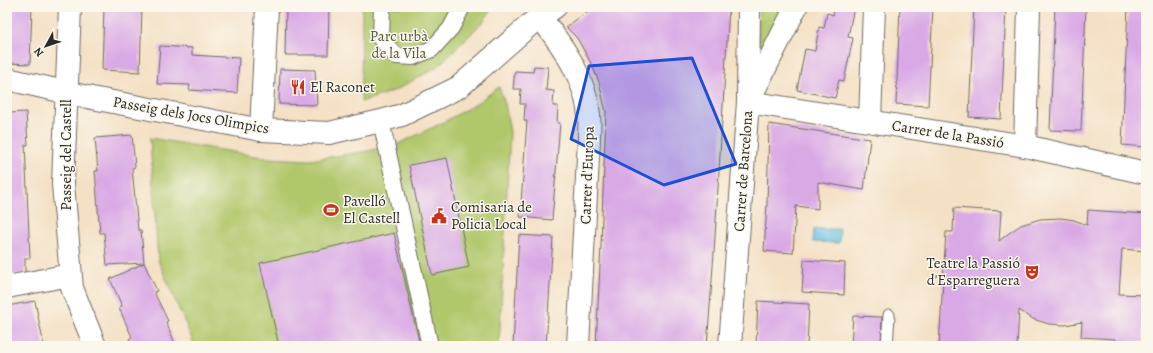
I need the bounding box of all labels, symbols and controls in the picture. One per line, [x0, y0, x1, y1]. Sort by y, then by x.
north arrow [26, 26, 66, 66]
park label: Parc urbà de la Vila [370, 26, 428, 63]
text: N [30, 44, 47, 60]
place label: El Raconet [310, 77, 375, 97]
restaurant icon: El Raconet [289, 78, 307, 96]
street label: Passeig dels Jocs Olimpics [111, 91, 271, 139]
street label: Passeig del Castell [56, 99, 76, 211]
street label: Carrer de Barcelona [729, 110, 757, 232]
street label: Carrer de la Passió [891, 115, 1005, 153]
street label: Carrer d'Europa [575, 125, 599, 225]
place label: Pavelló El Castell [343, 191, 400, 228]
place label: Comisaria de Policia Local [451, 197, 532, 234]
sports icon: Pavelló El Castell [322, 201, 340, 219]
public building icon: Comisaria de Policia Local [430, 207, 448, 225]
place label: Teatre la Passió d'Esparreguera [926, 253, 1020, 290]
theatre icon: Teatre la Passió d'Esparreguera [1023, 263, 1041, 281]

